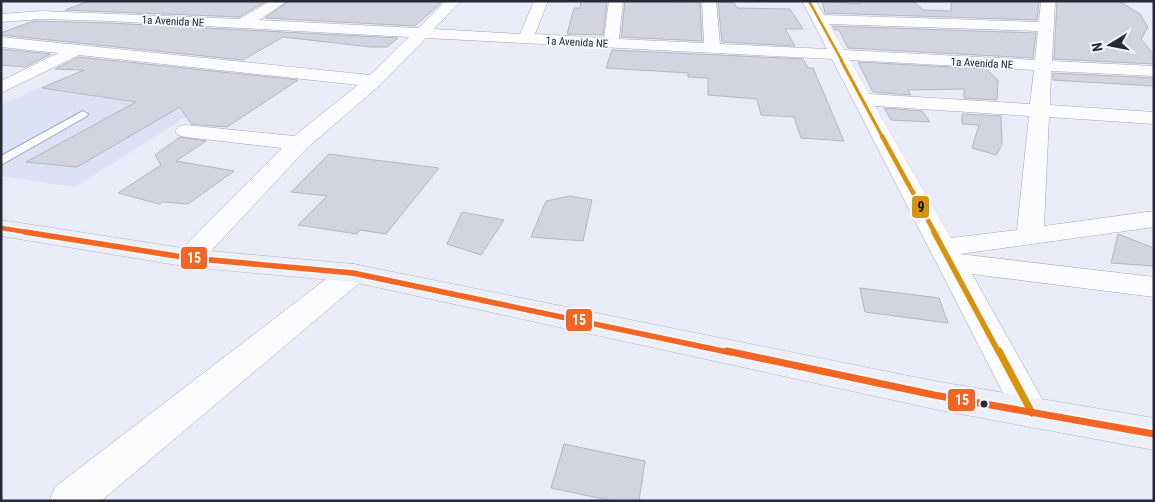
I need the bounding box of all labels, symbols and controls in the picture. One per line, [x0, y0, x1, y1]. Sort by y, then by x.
street label: 1a Avenida NE [141, 13, 205, 30]
north arrow [1085, 20, 1135, 70]
street label: 1a Avenida NE [545, 34, 609, 51]
text: N [1089, 42, 1106, 53]
street label: 1a Avenida NE [950, 55, 1014, 72]
line badge: 9 [911, 195, 930, 219]
text: 9 [917, 199, 925, 215]
line badge: 15 [180, 246, 208, 270]
text: 15 [187, 250, 201, 266]
line badge: 15 [565, 308, 593, 332]
text: 15 [572, 312, 586, 328]
line badge: 15 [947, 388, 976, 412]
text: 15 [955, 392, 969, 408]
unlabelled marker [979, 399, 989, 409]

